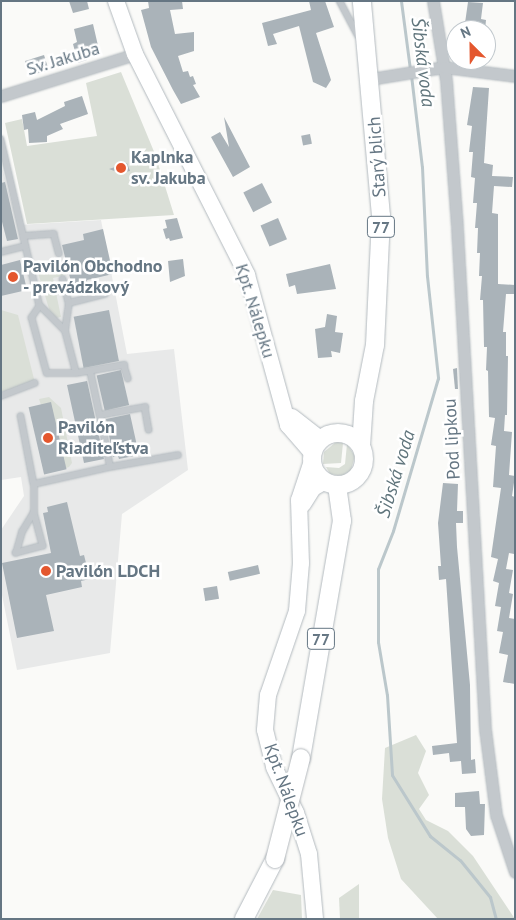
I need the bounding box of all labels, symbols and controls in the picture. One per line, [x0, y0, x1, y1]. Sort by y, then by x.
water label: Šibská voda [406, 16, 440, 108]
north arrow [446, 20, 496, 70]
text: N [458, 22, 473, 42]
street label: Sv. Jakuba [23, 37, 103, 81]
street label: Starý blich [363, 116, 391, 198]
place label: Kaplnka sv. Jakuba [131, 147, 207, 190]
marker: Kaplnka sv. Jakuba [115, 162, 127, 174]
road number: 77 [366, 213, 396, 240]
place label: Pavilón Obchodno - prevádzkový [23, 256, 163, 298]
street label: Kpt. Nálepku [230, 261, 280, 361]
marker: Pavilón Obchodno - prevádzkový [7, 271, 19, 283]
street label: Pod lipkou [439, 398, 465, 480]
place label: Pavilón Riaditeľstva [58, 417, 149, 459]
water label: Šibská voda [372, 427, 420, 521]
marker: Pavilón Riaditeľstva [42, 432, 54, 444]
place label: Pavilón LDCH [56, 560, 160, 582]
marker: Pavilón LDCH [40, 565, 52, 577]
road number: 77 [306, 626, 336, 652]
street label: Kpt. Nálepku [259, 740, 313, 840]

